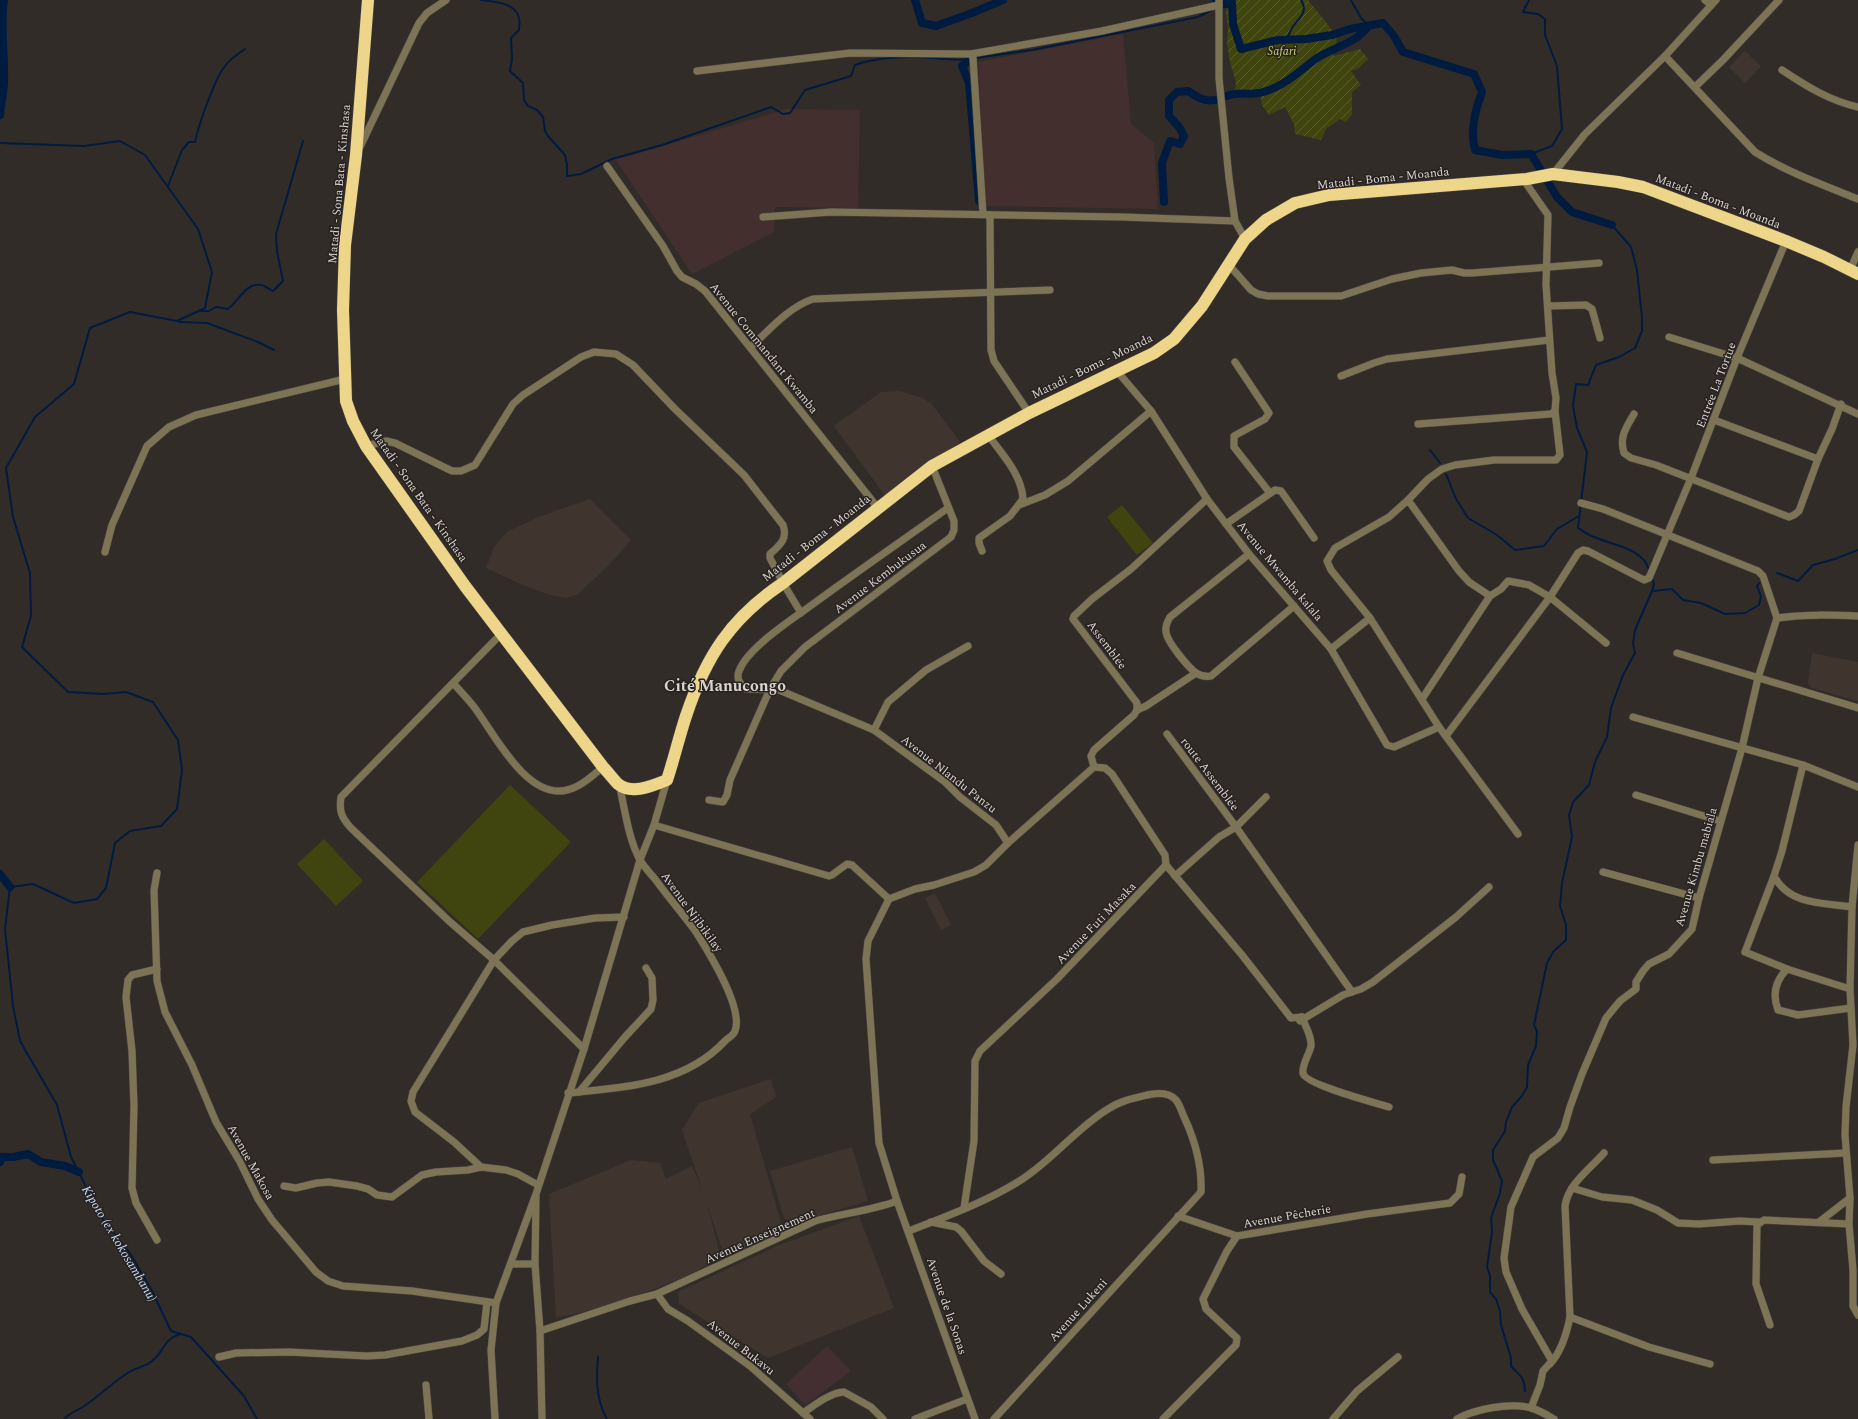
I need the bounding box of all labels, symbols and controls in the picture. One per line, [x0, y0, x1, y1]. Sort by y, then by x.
park label: Safari [1267, 42, 1297, 61]
street label: Matadi - Sona Bata - Kinshasa [323, 103, 356, 265]
street label: Matadi - Boma - Moanda [1316, 162, 1450, 195]
street label: Matadi - Boma - Moanda [1652, 169, 1783, 234]
street label: Avenue Commandant Kwamba [705, 279, 823, 418]
street label: Matadi - Boma - Moanda [1028, 329, 1156, 404]
street label: Entrée La Tortue [1691, 339, 1742, 431]
street label: Matadi - Sona Bata - Kinshasa [365, 424, 472, 566]
street label: Matadi - Boma - Moanda [758, 490, 875, 587]
street label: Avenue Mwamba kalala [1232, 517, 1327, 626]
street label: Avenue Kembukusua [830, 536, 931, 619]
street label: Assemblée [1082, 617, 1131, 674]
district label: Cité Manucongo [664, 674, 786, 698]
street label: Avenue Nlandu Panzu [896, 731, 1001, 818]
street label: route Assemblée [1176, 733, 1244, 815]
street label: Avenue Kimbu mabiala [1670, 805, 1723, 929]
street label: Avenue Njibikilay [656, 868, 728, 958]
street label: Avenue Futi Masaka [1052, 878, 1141, 969]
street label: Avenue Makosa [222, 1121, 279, 1204]
water label: Kipoto (ex kokosambanu) [76, 1181, 162, 1306]
street label: Avenue Pêcherie [1242, 1199, 1333, 1234]
street label: Avenue Enseignement [702, 1204, 818, 1269]
street label: Avenue de la Sonas [921, 1255, 972, 1357]
street label: Avenue Lukeni [1045, 1274, 1112, 1346]
street label: Avenue Bukavu [702, 1315, 779, 1380]

